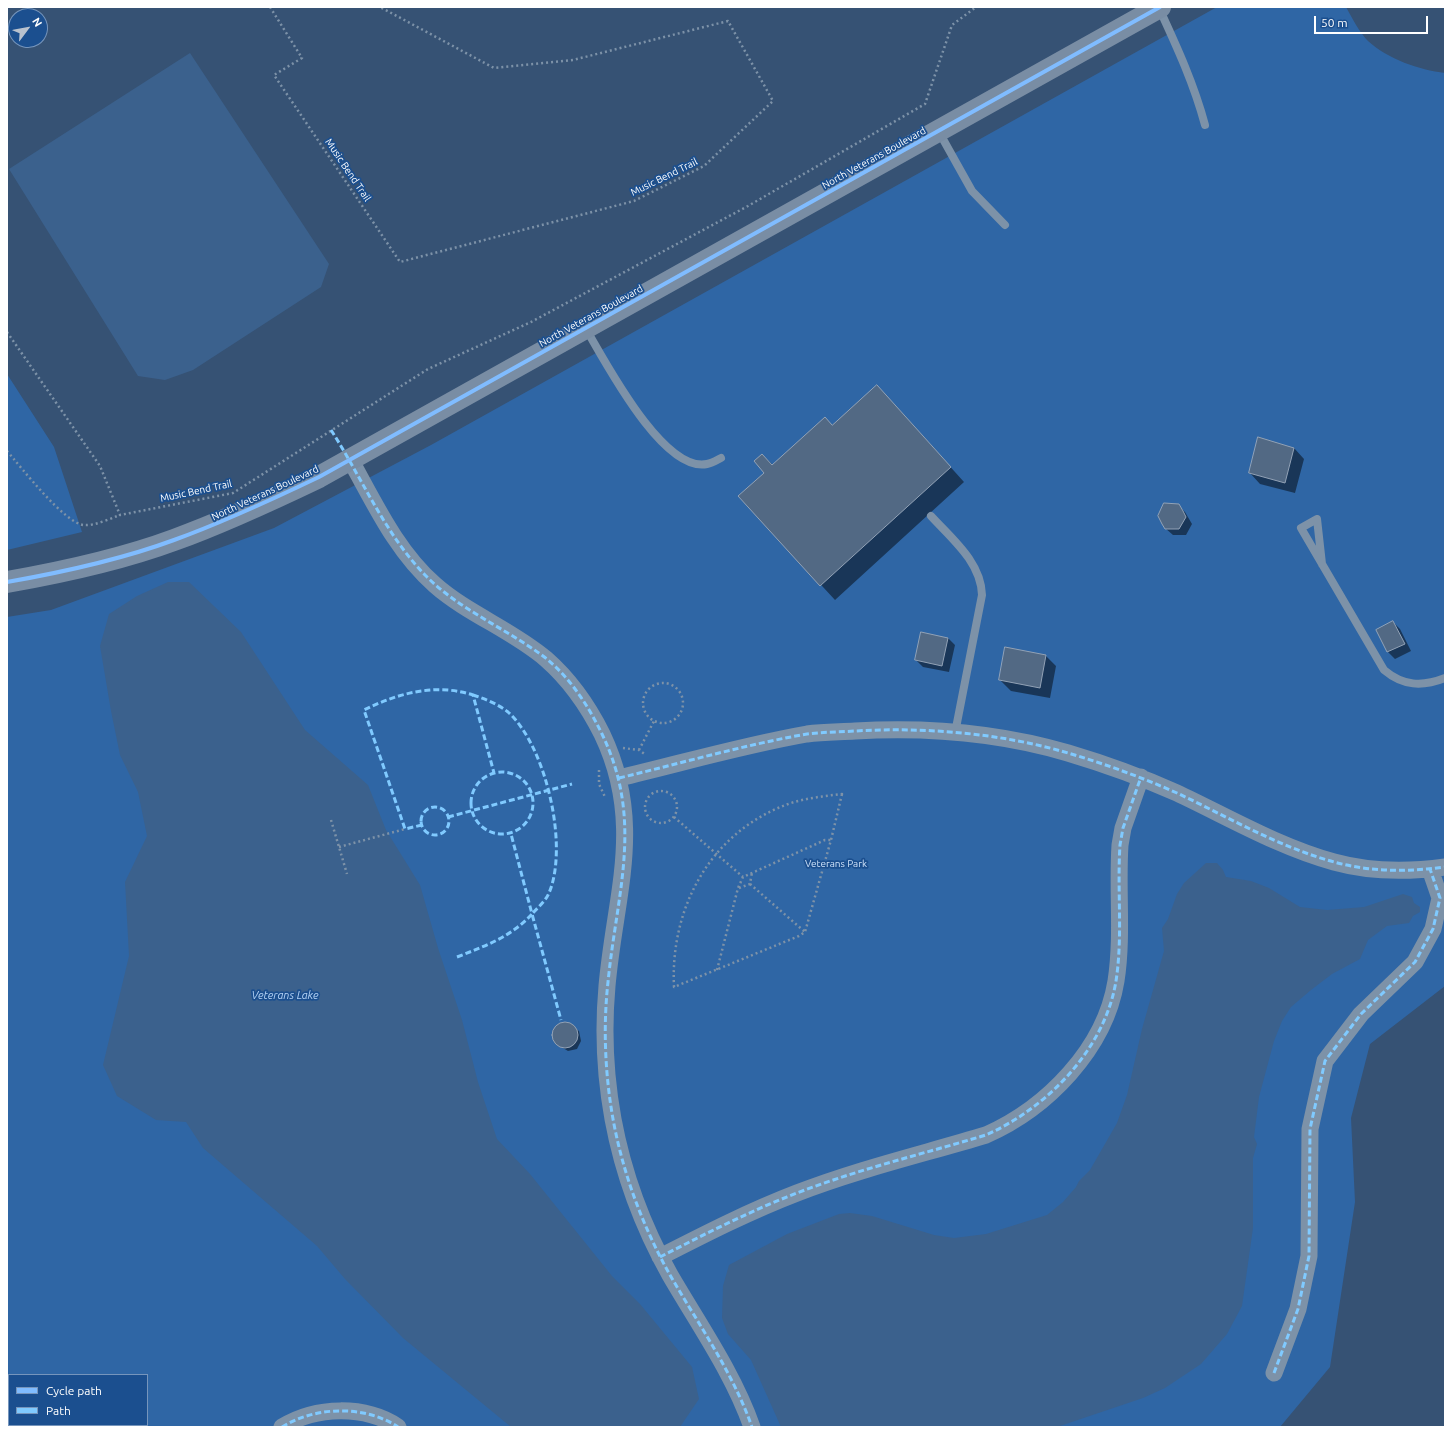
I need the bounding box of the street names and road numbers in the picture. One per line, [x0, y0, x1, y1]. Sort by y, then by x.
street label: North Veterans Boulevard [820, 124, 928, 192]
street label: Music Bend Trail [323, 136, 373, 204]
street label: Music Bend Trail [629, 156, 699, 198]
street label: North Veterans Boulevard [537, 282, 645, 350]
street label: North Veterans Boulevard [210, 463, 320, 523]
street label: Music Bend Trail [159, 478, 233, 504]

